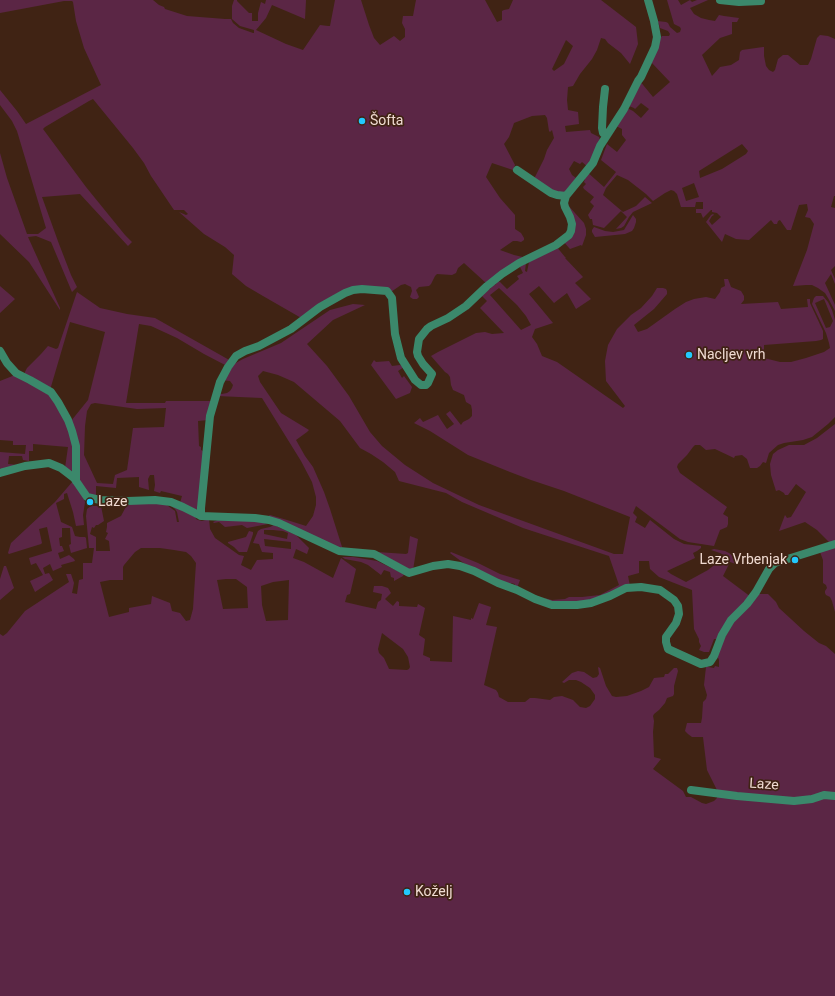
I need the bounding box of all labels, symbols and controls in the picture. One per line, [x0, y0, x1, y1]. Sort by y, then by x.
place label: Šofta [370, 113, 403, 129]
marker: Šofta [357, 116, 367, 126]
place label: Nacljev vrh [697, 347, 766, 363]
marker: Nacljev vrh [684, 350, 694, 360]
place label: Laze [98, 494, 127, 510]
marker: Laze [85, 497, 95, 507]
place label: Laze Vrbenjak [700, 552, 787, 568]
marker: Laze Vrbenjak [790, 555, 800, 565]
street label: Laze [749, 776, 779, 794]
place label: Koželj [415, 884, 452, 900]
marker: Koželj [402, 887, 412, 897]

